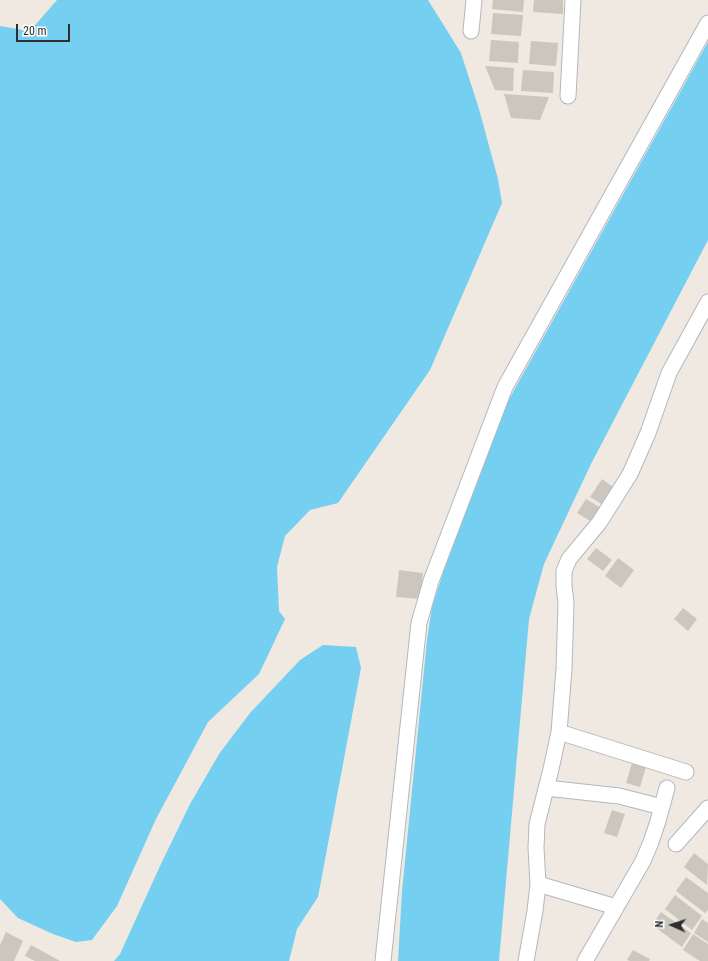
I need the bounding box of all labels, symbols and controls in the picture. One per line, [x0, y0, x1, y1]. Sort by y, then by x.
scale bar [18, 16, 72, 42]
text: 20 m [23, 24, 47, 38]
north arrow [652, 905, 692, 945]
text: N [653, 921, 666, 928]

